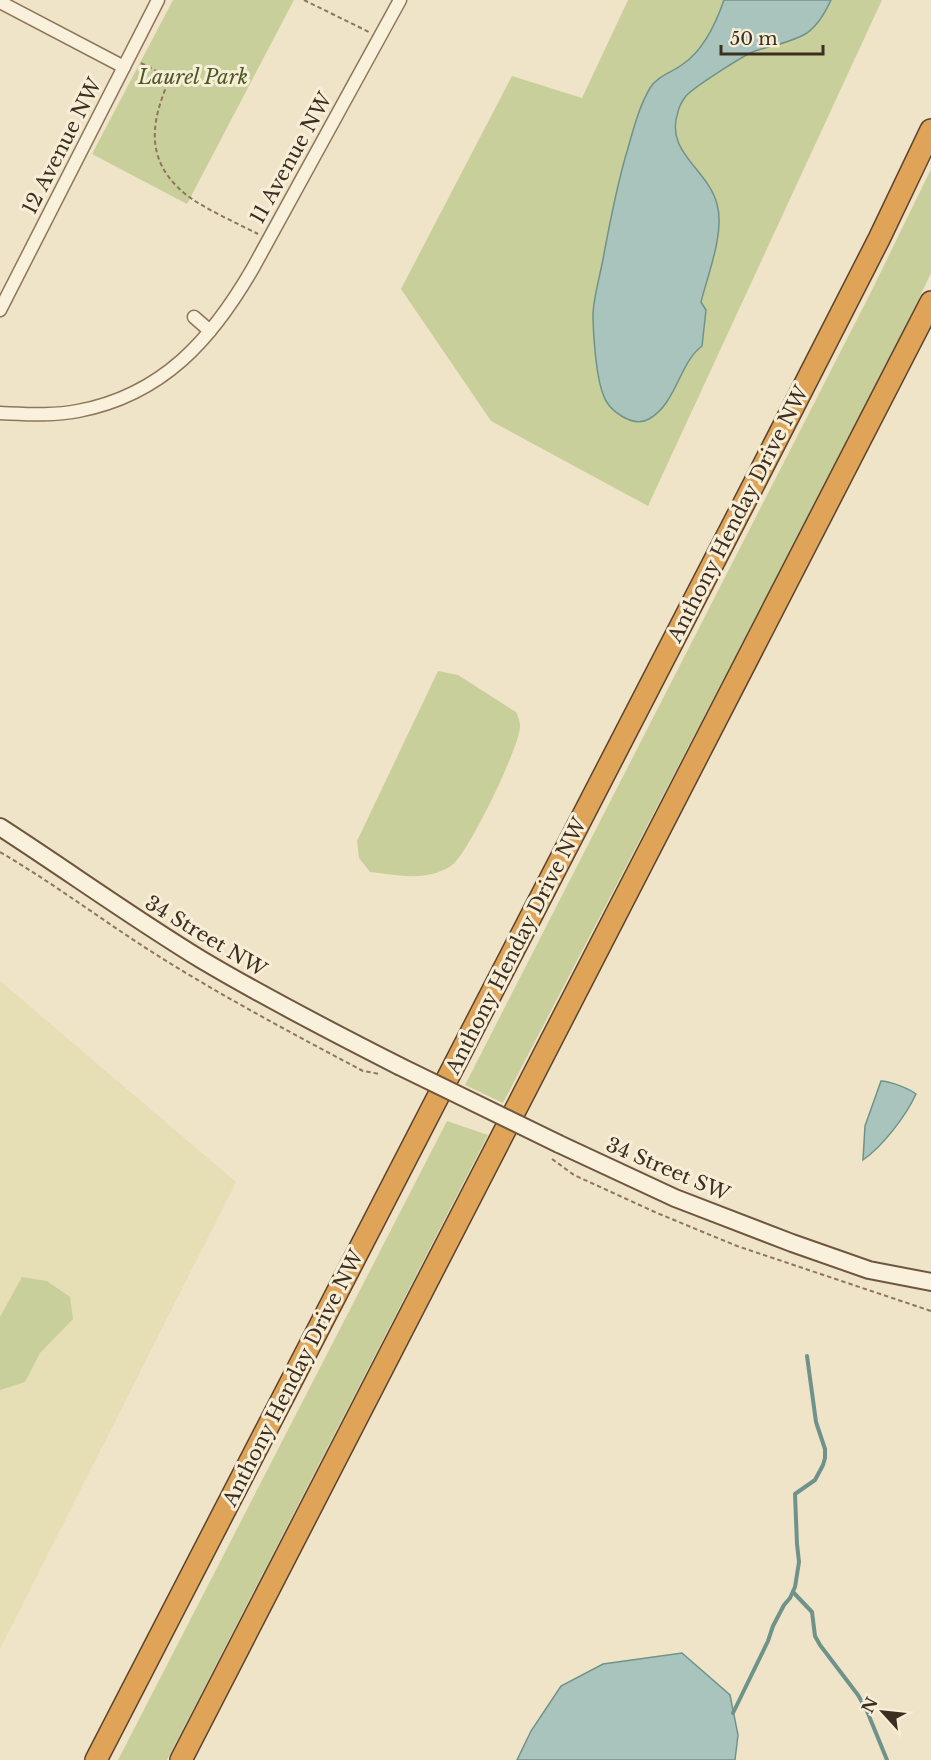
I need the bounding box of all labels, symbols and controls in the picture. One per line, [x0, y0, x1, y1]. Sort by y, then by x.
scale bar [721, 18, 823, 56]
text: 50 m [730, 28, 778, 50]
park label: Laurel Park [137, 65, 248, 89]
street label: 12 Avenue NW [17, 73, 107, 218]
street label: 11 Avenue NW [245, 88, 337, 228]
street label: Anthony Henday Drive NW [662, 381, 814, 647]
street label: Anthony Henday Drive NW [440, 813, 592, 1079]
street label: 34 Street NW [141, 890, 271, 982]
street label: 34 Street SW [603, 1132, 734, 1206]
street label: Anthony Henday Drive NW [217, 1245, 369, 1511]
north arrow [853, 1682, 913, 1742]
text: N [857, 1694, 882, 1716]

